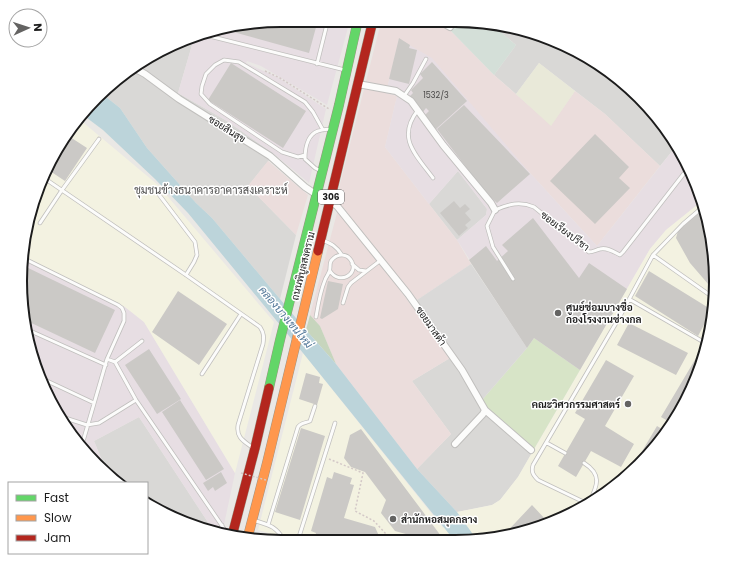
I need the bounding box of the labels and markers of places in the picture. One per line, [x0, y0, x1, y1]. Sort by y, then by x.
place label: ศูนย์ซ่อมบางซื่อ กองโรงงานช่างกล [566, 299, 642, 327]
marker: ศูนย์ซ่อมบางซื่อ กองโรงงานช่างกล [553, 308, 563, 318]
place label: คณะวิศวกรรมศาสตร์ [532, 397, 621, 412]
marker: คณะวิศวกรรมศาสตร์ [623, 399, 633, 409]
place label: สำนักหอสมุดกลาง [401, 512, 478, 527]
marker: สำนักหอสมุดกลาง [388, 514, 398, 524]

